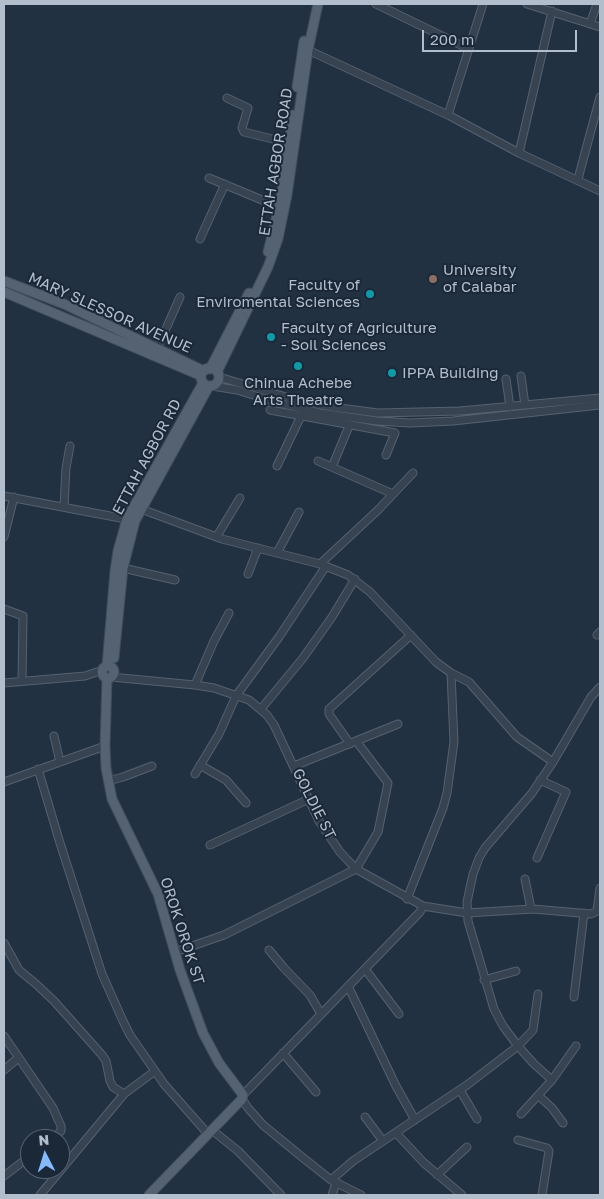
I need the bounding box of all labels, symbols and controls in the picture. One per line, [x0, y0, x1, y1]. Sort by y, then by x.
scale bar [424, 20, 579, 52]
text: 200 m [430, 30, 474, 48]
street label: ETTAH AGBOR ROAD [255, 87, 297, 237]
place label: University of Calabar [443, 261, 517, 296]
street label: MARY SLESSOR AVENUE [25, 269, 195, 357]
marker: University of Calabar [427, 273, 439, 285]
place label: Faculty of Enviromental Sciences [196, 276, 360, 311]
marker: Faculty of Enviromental Sciences [364, 288, 376, 300]
place label: Faculty of Agriculture - Soil Sciences [281, 319, 437, 354]
marker: Faculty of Agriculture - Soil Sciences [265, 331, 277, 343]
marker: Chinua Achebe Arts Theatre [292, 360, 304, 372]
place label: IPPA Building [402, 364, 498, 382]
marker: IPPA Building [386, 367, 398, 379]
place label: Chinua Achebe Arts Theatre [244, 374, 352, 409]
street label: ETTAH AGBOR RD [109, 396, 185, 518]
street label: GOLDIE ST [288, 766, 340, 842]
street label: OROK OROK ST [156, 875, 208, 987]
north arrow [20, 1129, 70, 1179]
text: N [38, 1131, 50, 1148]

